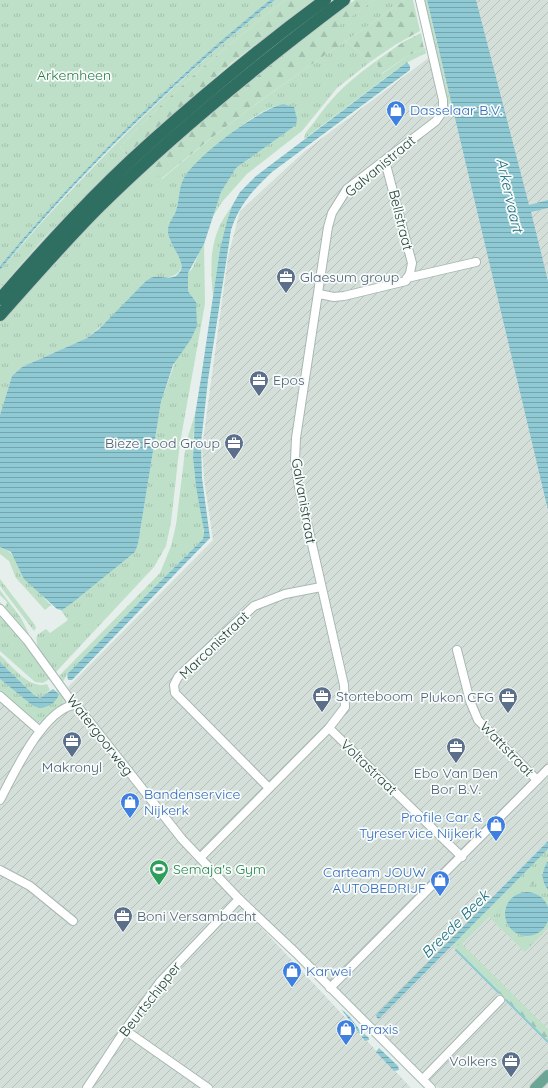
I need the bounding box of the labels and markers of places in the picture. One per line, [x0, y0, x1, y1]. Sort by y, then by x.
shop icon: Dasselaar B.V. [385, 99, 407, 127]
place label: Dasselaar B.V. [410, 101, 503, 119]
office icon: Glaesum group [275, 266, 297, 294]
place label: Glaesum group [300, 268, 399, 286]
office icon: Epos [248, 369, 270, 397]
place label: Epos [273, 371, 304, 389]
office icon: Bieze Food Group [223, 432, 245, 460]
place label: Bieze Food Group [105, 434, 220, 452]
office icon: Storteboom [311, 685, 333, 713]
office icon: Plukon CFG [497, 686, 519, 714]
place label: Storteboom [336, 687, 413, 705]
place label: Plukon CFG [420, 688, 494, 706]
office icon: Makronyl [61, 730, 83, 758]
office icon: Ebo Van Den Bor B.V. [445, 736, 467, 764]
place label: Makronyl [42, 758, 102, 776]
place label: Ebo Van Den Bor B.V. [414, 764, 498, 798]
place label: Bandenservice Nijkerk [144, 785, 240, 819]
shop icon: Bandenservice Nijkerk [119, 791, 141, 819]
place label: Profile Car & Tyreservice Nijkerk [359, 808, 482, 842]
shop icon: Profile Car & Tyreservice Nijkerk [485, 814, 507, 842]
sports icon: Semaja's Gym [148, 858, 170, 886]
place label: Semaja's Gym [173, 860, 266, 878]
place label: Carteam JOUW AUTOBEDRIJF [323, 863, 426, 897]
shop icon: Carteam JOUW AUTOBEDRIJF [429, 869, 451, 897]
office icon: Boni Versambacht [112, 905, 134, 933]
place label: Boni Versambacht [137, 907, 257, 925]
shop icon: Karwei [281, 960, 303, 988]
place label: Karwei [306, 962, 351, 980]
shop icon: Praxis [335, 1018, 357, 1046]
place label: Praxis [360, 1020, 398, 1038]
office icon: Volkers [500, 1050, 522, 1078]
place label: Volkers [449, 1052, 497, 1070]

